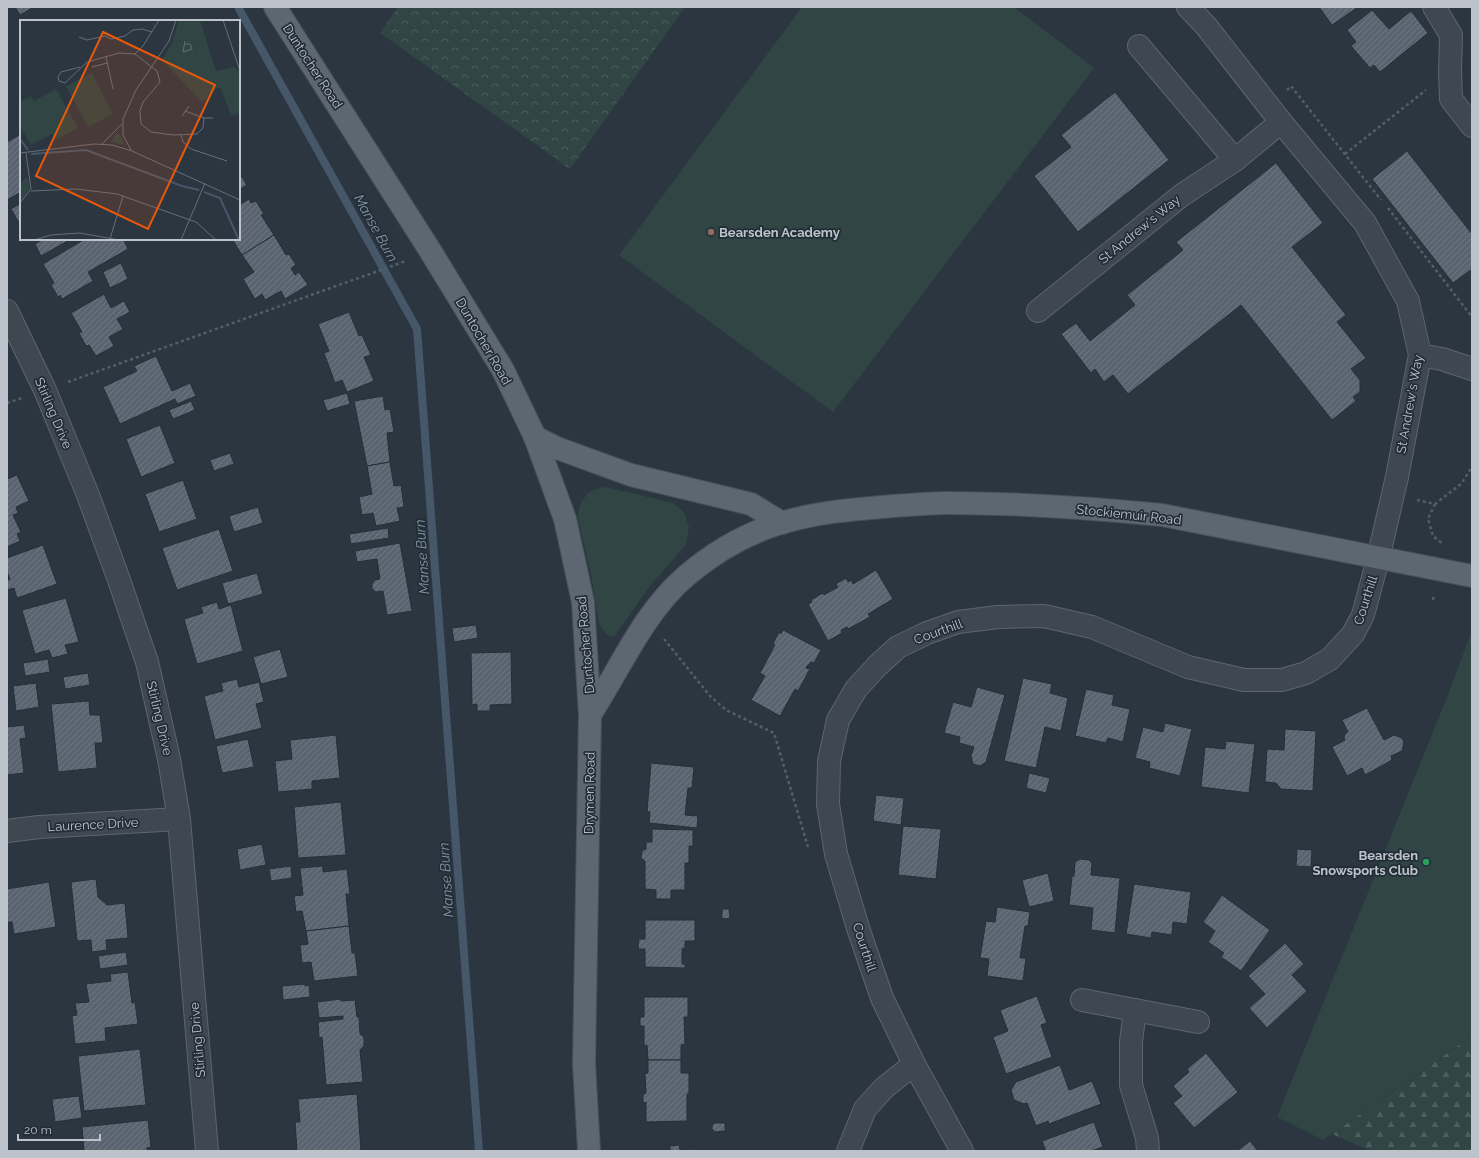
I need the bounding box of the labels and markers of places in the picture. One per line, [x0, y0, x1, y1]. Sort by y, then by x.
place label: Bearsden Academy [719, 225, 840, 240]
marker: Bearsden Academy [706, 227, 716, 237]
place label: Bearsden Snowsports Club [1312, 848, 1418, 878]
marker: Bearsden Snowsports Club [1421, 857, 1431, 867]

